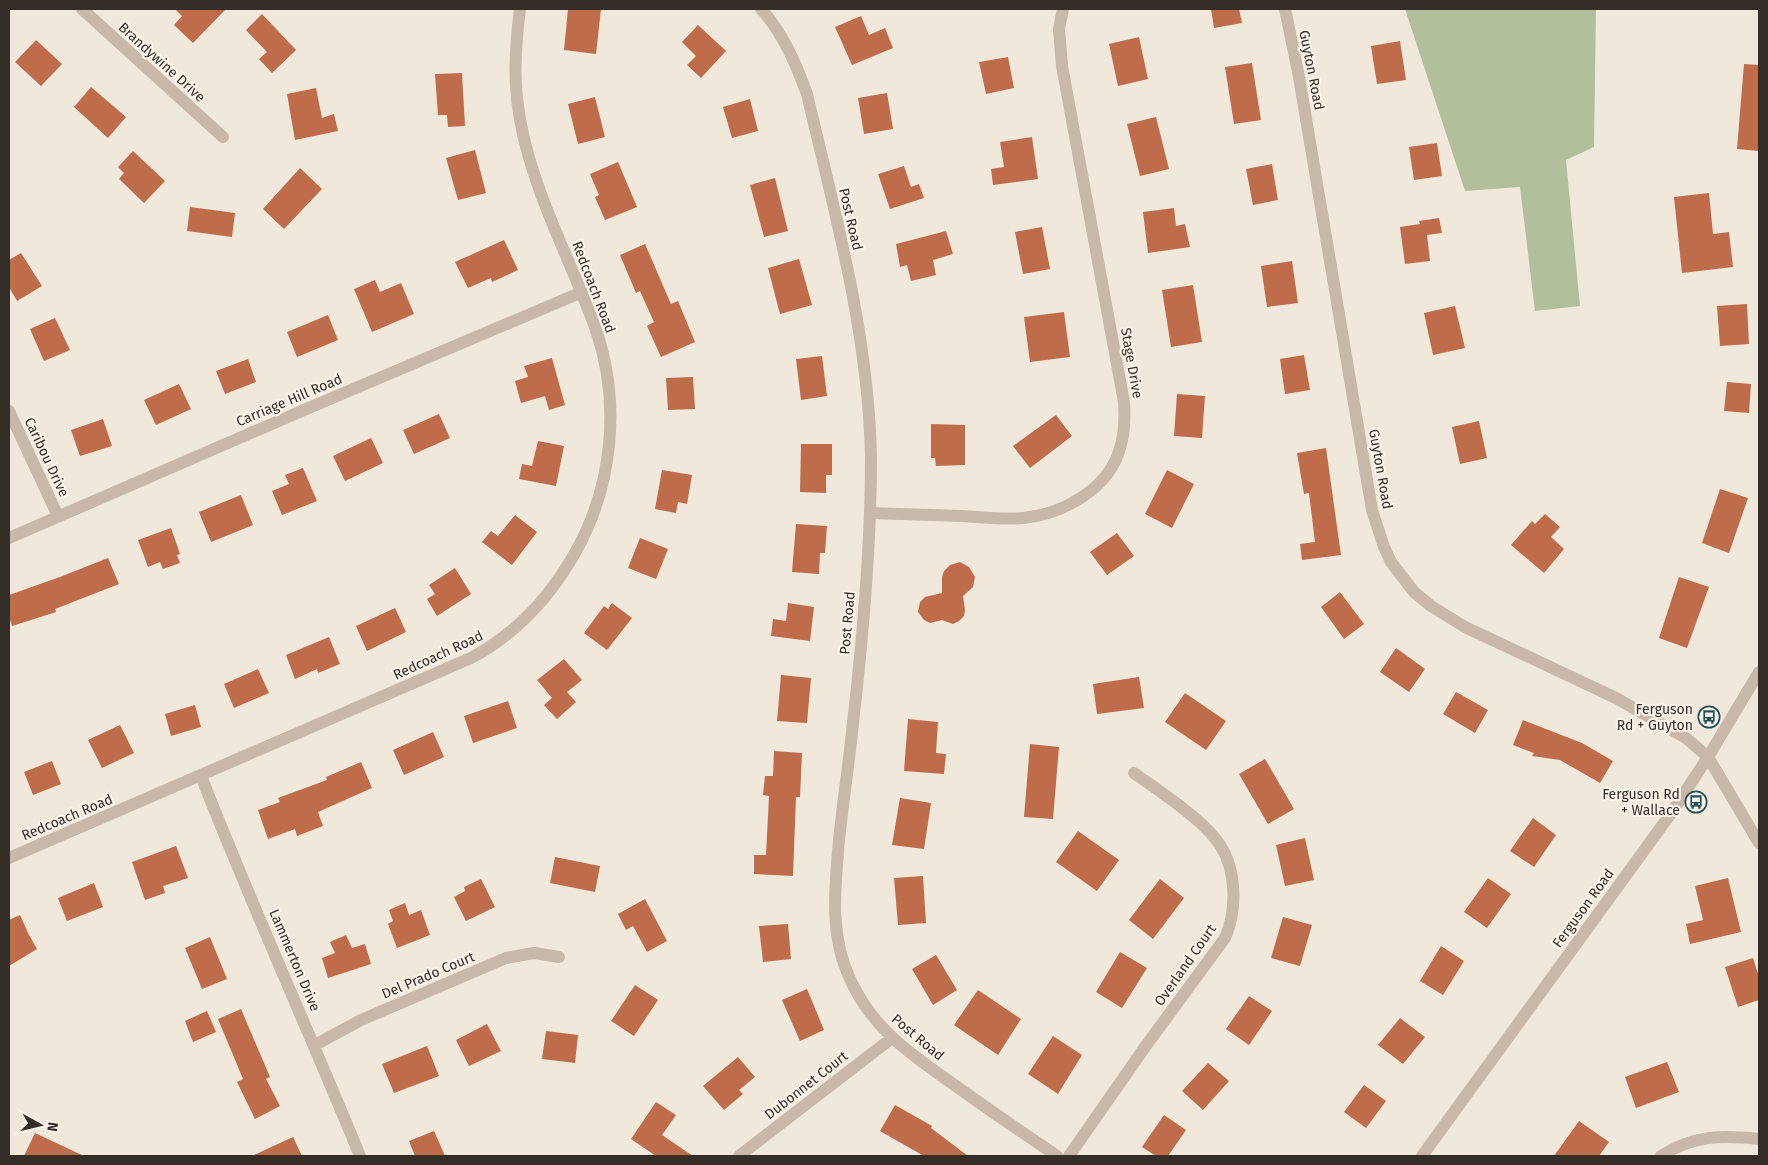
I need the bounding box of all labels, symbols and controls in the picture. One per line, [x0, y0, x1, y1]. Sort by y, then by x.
street label: Brandywine Drive [115, 19, 209, 106]
street label: Guyton Road [1295, 29, 1328, 112]
street label: Post Road [835, 186, 866, 252]
street label: Redcoach Road [568, 239, 619, 336]
street label: Stage Drive [1117, 327, 1146, 400]
street label: Carriage Hill Road [234, 370, 345, 430]
street label: Caribou Drive [21, 415, 72, 500]
street label: Guyton Road [1365, 428, 1396, 510]
street label: Post Road [836, 591, 859, 655]
street label: Redcoach Road [391, 627, 486, 684]
place label: Ferguson Rd + Guyton [1617, 701, 1693, 734]
bus stop icon: Ferguson Rd + Guyton [1697, 705, 1721, 729]
place label: Ferguson Rd + Wallace [1602, 786, 1680, 819]
bus stop icon: Ferguson Rd + Wallace [1684, 790, 1708, 814]
street label: Redcoach Road [19, 791, 115, 844]
street label: Ferguson Road [1549, 866, 1618, 951]
street label: Lammerton Drive [265, 907, 324, 1014]
street label: Overland Court [1151, 920, 1220, 1009]
street label: Del Prado Court [379, 948, 478, 1003]
street label: Post Road [888, 1010, 947, 1064]
street label: Dubonnet Court [761, 1047, 852, 1123]
north arrow [15, 1100, 65, 1150]
text: N [43, 1121, 61, 1133]

